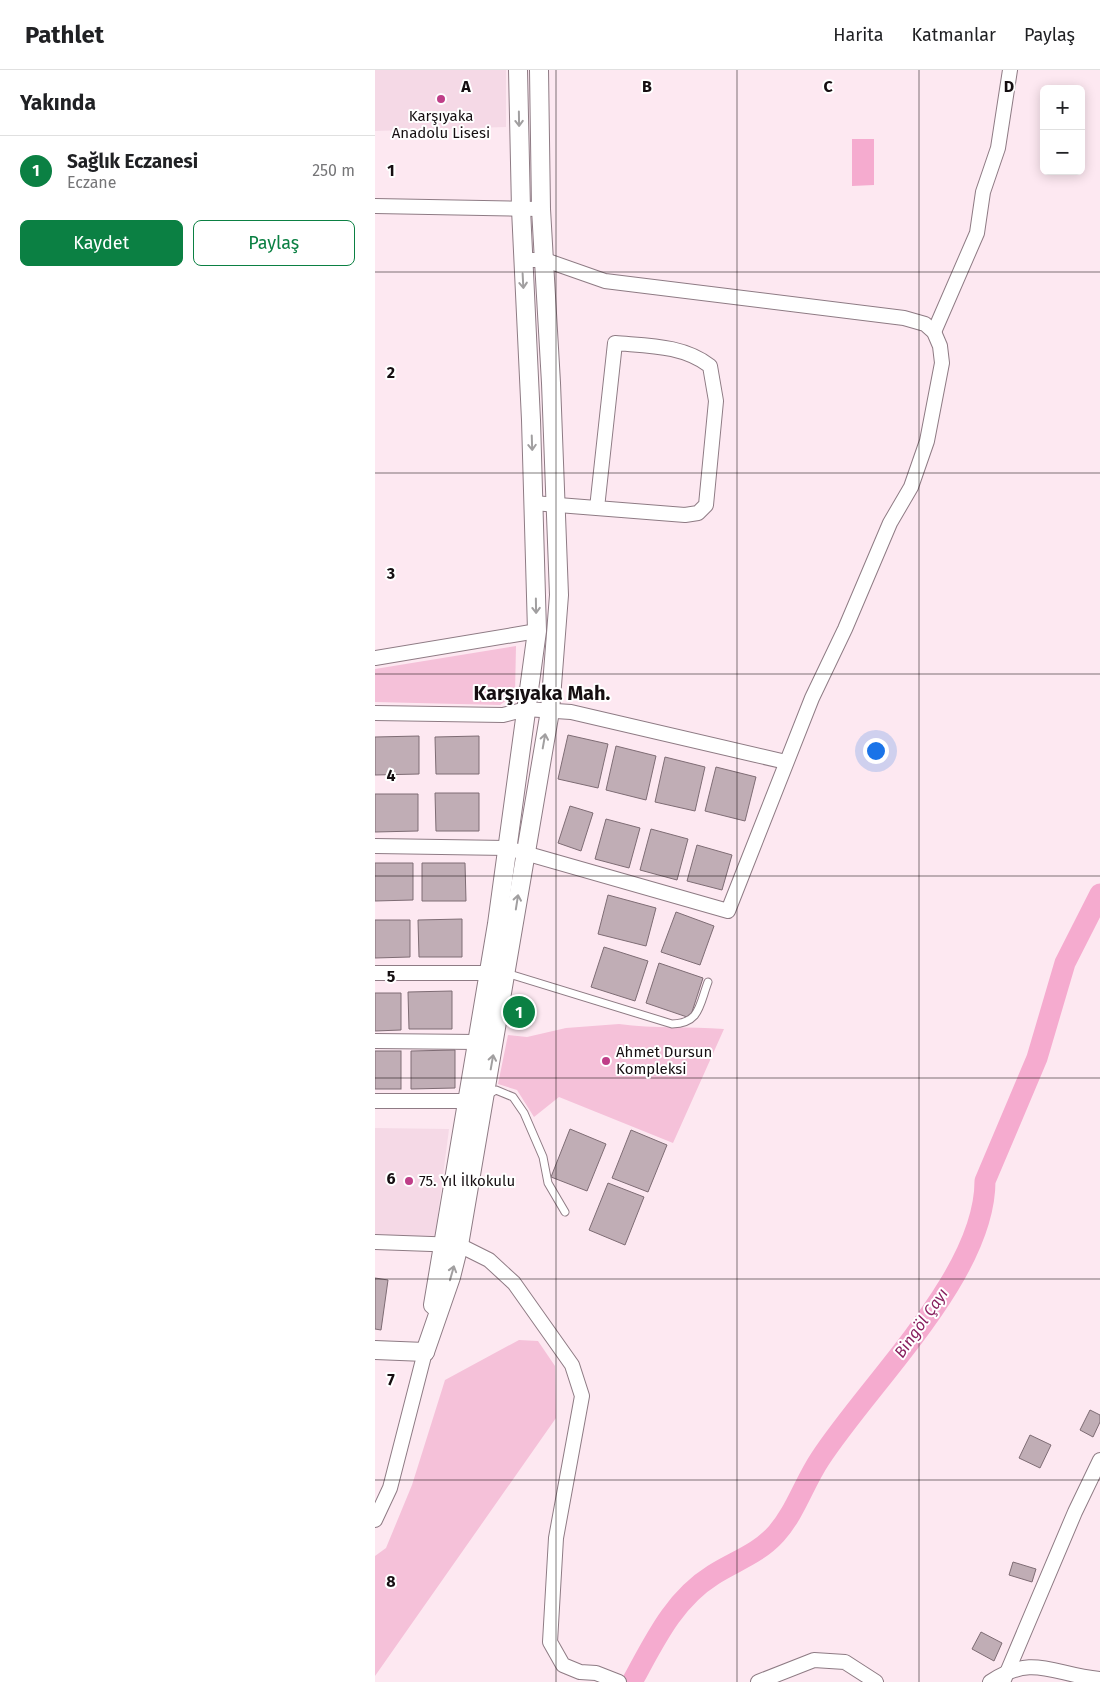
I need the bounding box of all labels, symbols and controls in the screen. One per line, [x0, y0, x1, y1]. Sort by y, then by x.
text: Pathlet [25, 21, 104, 49]
text: Harita [833, 24, 883, 46]
text: Katmanlar [911, 24, 996, 46]
text: Paylaş [1024, 24, 1075, 46]
text: A [460, 77, 471, 96]
text: B [642, 77, 652, 96]
text: C [823, 77, 833, 96]
text: D [1004, 77, 1014, 96]
map controls [1040, 85, 1085, 175]
button: + [1040, 85, 1085, 130]
text: Yakında [20, 90, 96, 116]
marker: Karşıyaka Anadolu Lisesi [435, 93, 447, 105]
place label: Karşıyaka Anadolu Lisesi [392, 107, 490, 142]
one-way arrow [514, 110, 524, 126]
button: − [1040, 130, 1085, 175]
text: Sağlık Eczanesi [67, 150, 198, 173]
text: 1 [32, 161, 40, 180]
text: 250 m [312, 161, 355, 180]
text: 1 [387, 161, 395, 180]
text: Eczane [67, 173, 116, 192]
button: Kaydet [20, 220, 183, 266]
button: Paylaş [193, 220, 355, 266]
one-way arrow [519, 273, 528, 289]
text: 2 [387, 363, 395, 382]
one-way arrow [527, 435, 536, 451]
text: 3 [386, 564, 395, 583]
one-way arrow [531, 598, 541, 614]
district label: Karşıyaka Mah. [474, 681, 611, 705]
one-way arrow [540, 734, 550, 750]
your location [863, 738, 889, 764]
text: 4 [386, 766, 396, 785]
one-way arrow [513, 894, 523, 910]
text: 5 [387, 967, 396, 986]
pin: 1 [503, 993, 535, 1031]
place label: Ahmet Dursun Kompleksi [616, 1043, 712, 1078]
one-way arrow [487, 1054, 497, 1070]
marker: Ahmet Dursun Kompleksi [600, 1055, 612, 1067]
text: 6 [386, 1169, 396, 1188]
place label: 75. Yıl İlkokulu [419, 1172, 515, 1190]
marker: 75. Yıl İlkokulu [403, 1175, 415, 1187]
one-way arrow [447, 1266, 457, 1282]
water label: Bingöl Çayı [890, 1285, 953, 1362]
text: 7 [387, 1370, 395, 1389]
text: 8 [386, 1572, 396, 1591]

